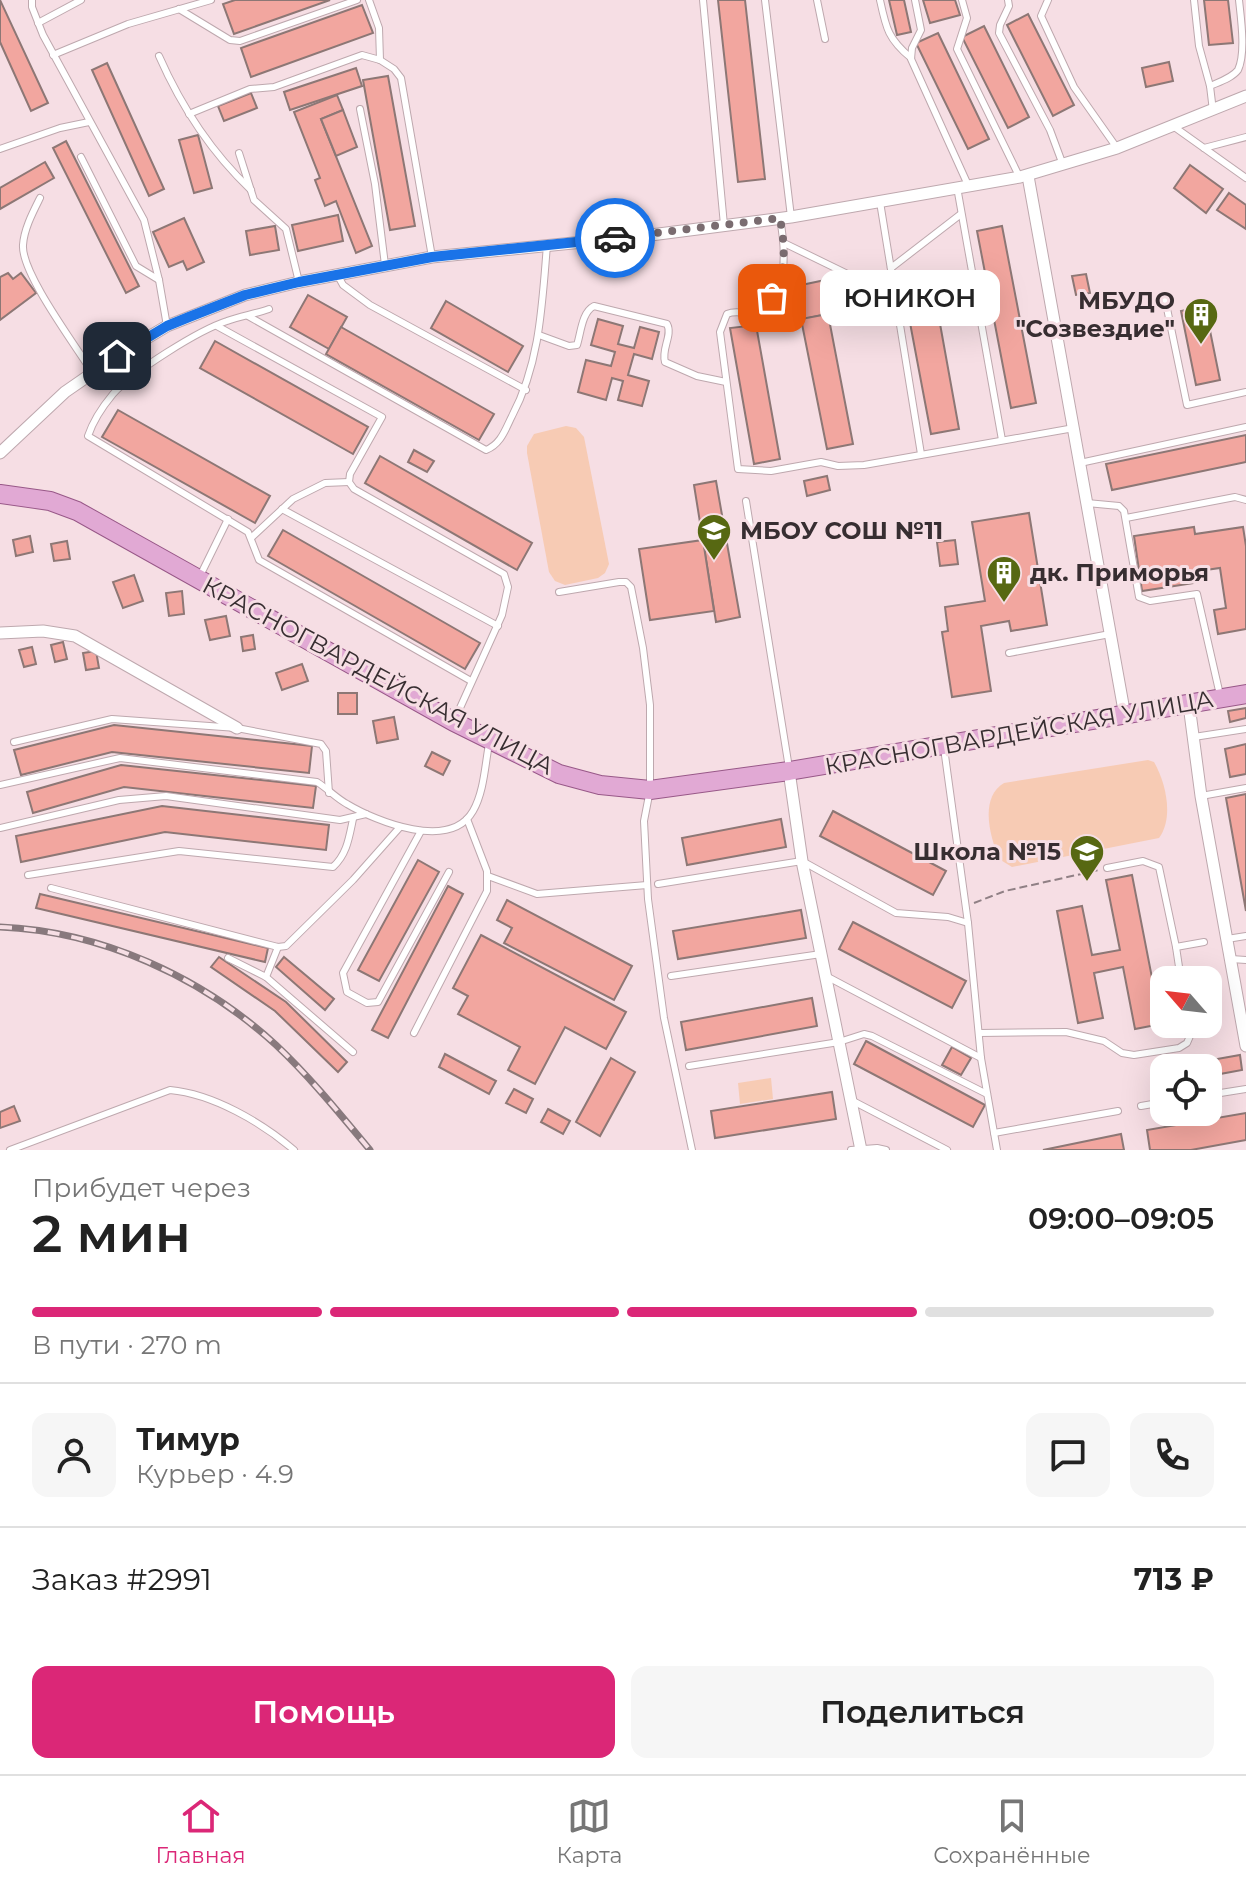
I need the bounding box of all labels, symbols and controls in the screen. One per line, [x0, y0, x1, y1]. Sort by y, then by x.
courier [575, 198, 655, 278]
icon: car [593, 216, 637, 260]
pin [738, 264, 806, 332]
callout: ЮНИКОН [820, 270, 1000, 326]
icon: bag [750, 276, 794, 320]
text: ЮНИКОН [844, 282, 976, 314]
place label: МБУДО "Созвездие" [1015, 286, 1175, 343]
building icon: МБУДО "Созвездие" [1182, 296, 1220, 346]
pin [83, 322, 151, 390]
icon: home [95, 334, 139, 378]
school or university icon: МБОУ СОШ №11 [695, 512, 733, 562]
place label: МБОУ СОШ №11 [740, 516, 943, 545]
building icon: дк. Приморья [985, 554, 1023, 604]
place label: дк. Приморья [1030, 558, 1209, 587]
street label: КРАСНОГВАРДЕЙСКАЯ УЛИЦА [198, 570, 559, 781]
street label: КРАСНОГВАРДЕЙСКАЯ УЛИЦА [822, 684, 1215, 781]
school or university icon: Школа №15 [1068, 833, 1106, 883]
place label: Школа №15 [913, 837, 1061, 866]
north arrow [1150, 966, 1222, 1038]
map controls [1150, 966, 1222, 1126]
button: locate [1150, 1054, 1222, 1126]
text: Прибудет через [32, 1172, 251, 1204]
text: 09:00–09:05 [1028, 1200, 1214, 1237]
text: 2 мин [32, 1202, 191, 1265]
text: В пути · 270 m [32, 1329, 222, 1361]
button: person [32, 1413, 116, 1497]
button: chat [1026, 1413, 1110, 1497]
button: phone [1130, 1413, 1214, 1497]
text: Тимур [136, 1421, 240, 1458]
text: Курьер · 4.9 [136, 1458, 294, 1490]
text: Заказ #2991 [32, 1561, 212, 1598]
text: 713 ₽ [1134, 1561, 1214, 1598]
button: Помощь [32, 1666, 615, 1758]
button: Поделиться [631, 1666, 1214, 1758]
tab: Главная [155, 1794, 246, 1869]
tab: Карта [557, 1794, 622, 1869]
tab: Сохранённые [933, 1794, 1091, 1869]

